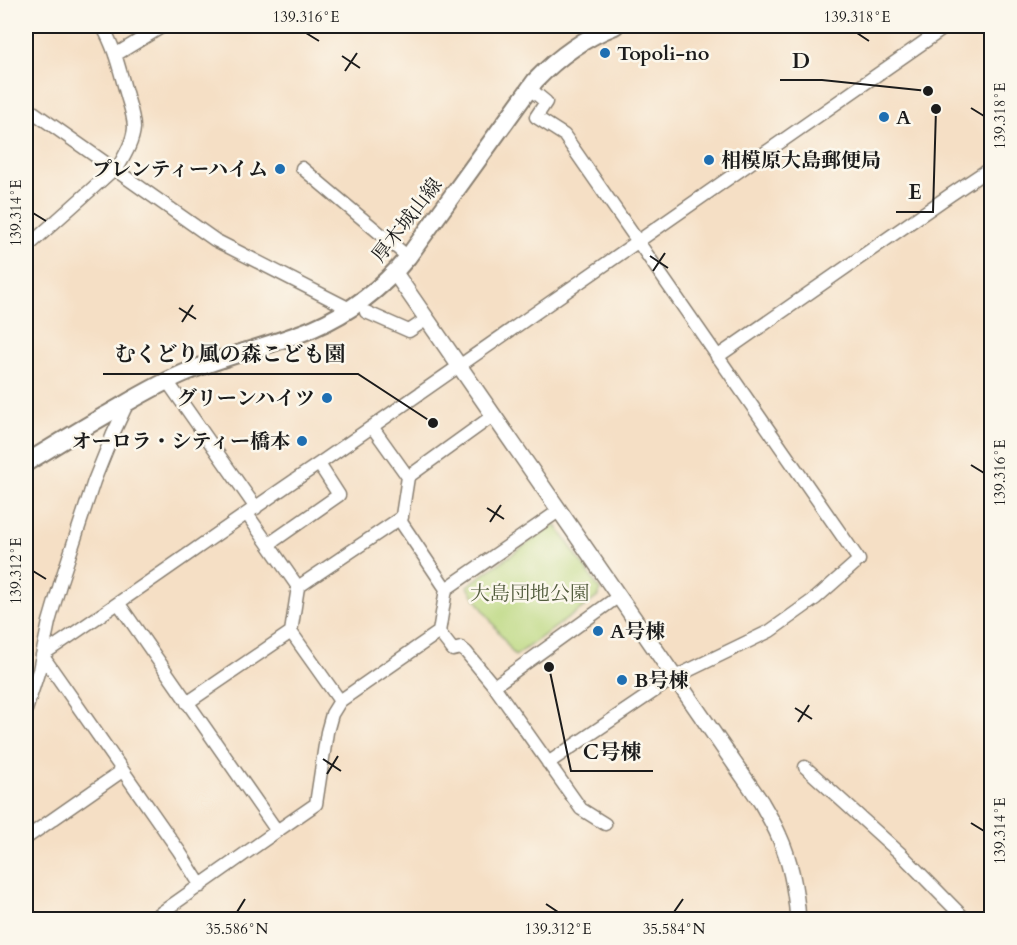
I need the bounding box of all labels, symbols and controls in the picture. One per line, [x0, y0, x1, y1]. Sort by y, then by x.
text: 139.316°E [273, 7, 339, 27]
text: 139.318°E [824, 7, 890, 27]
place label: Topoli-no [617, 40, 710, 67]
callout: D [780, 41, 822, 80]
marker: Topoli-no [598, 46, 612, 60]
text: D [792, 47, 810, 76]
text: 139.318°E [990, 83, 1010, 149]
place label: A [896, 104, 911, 131]
marker: A [877, 110, 891, 124]
place label: 相模原大島郵便局 [721, 147, 881, 174]
marker: 相模原大島郵便局 [702, 153, 716, 167]
place label: プレンティーハイム [92, 156, 268, 183]
marker: プレンティーハイム [273, 162, 287, 176]
street label: 厚木城山線 [366, 172, 448, 268]
callout: E [896, 173, 933, 212]
text: E [908, 178, 922, 207]
text: 139.314°E [6, 180, 26, 246]
callout: むくどり風の森こども園 [103, 335, 358, 374]
text: むくどり風の森こども園 [115, 340, 346, 369]
place label: グリーンハイツ [177, 385, 315, 412]
marker: グリーンハイツ [320, 391, 334, 405]
place label: オーロラ・シティー橋本 [72, 428, 290, 455]
marker: オーロラ・シティー橋本 [295, 434, 309, 448]
text: 139.316°E [990, 440, 1010, 506]
text: 139.312°E [6, 538, 26, 604]
park label: 大島団地公園 [470, 580, 590, 607]
place label: A号棟 [610, 618, 665, 645]
marker: A号棟 [591, 624, 605, 638]
place label: B号棟 [634, 667, 688, 694]
marker: B号棟 [615, 673, 629, 687]
callout: C号棟 [571, 732, 653, 771]
text: C号棟 [583, 738, 641, 767]
text: 139.314°E [990, 798, 1010, 864]
text: 35.586°N [206, 919, 269, 939]
text: 139.312°E [525, 919, 591, 939]
text: 35.584°N [643, 919, 706, 939]

